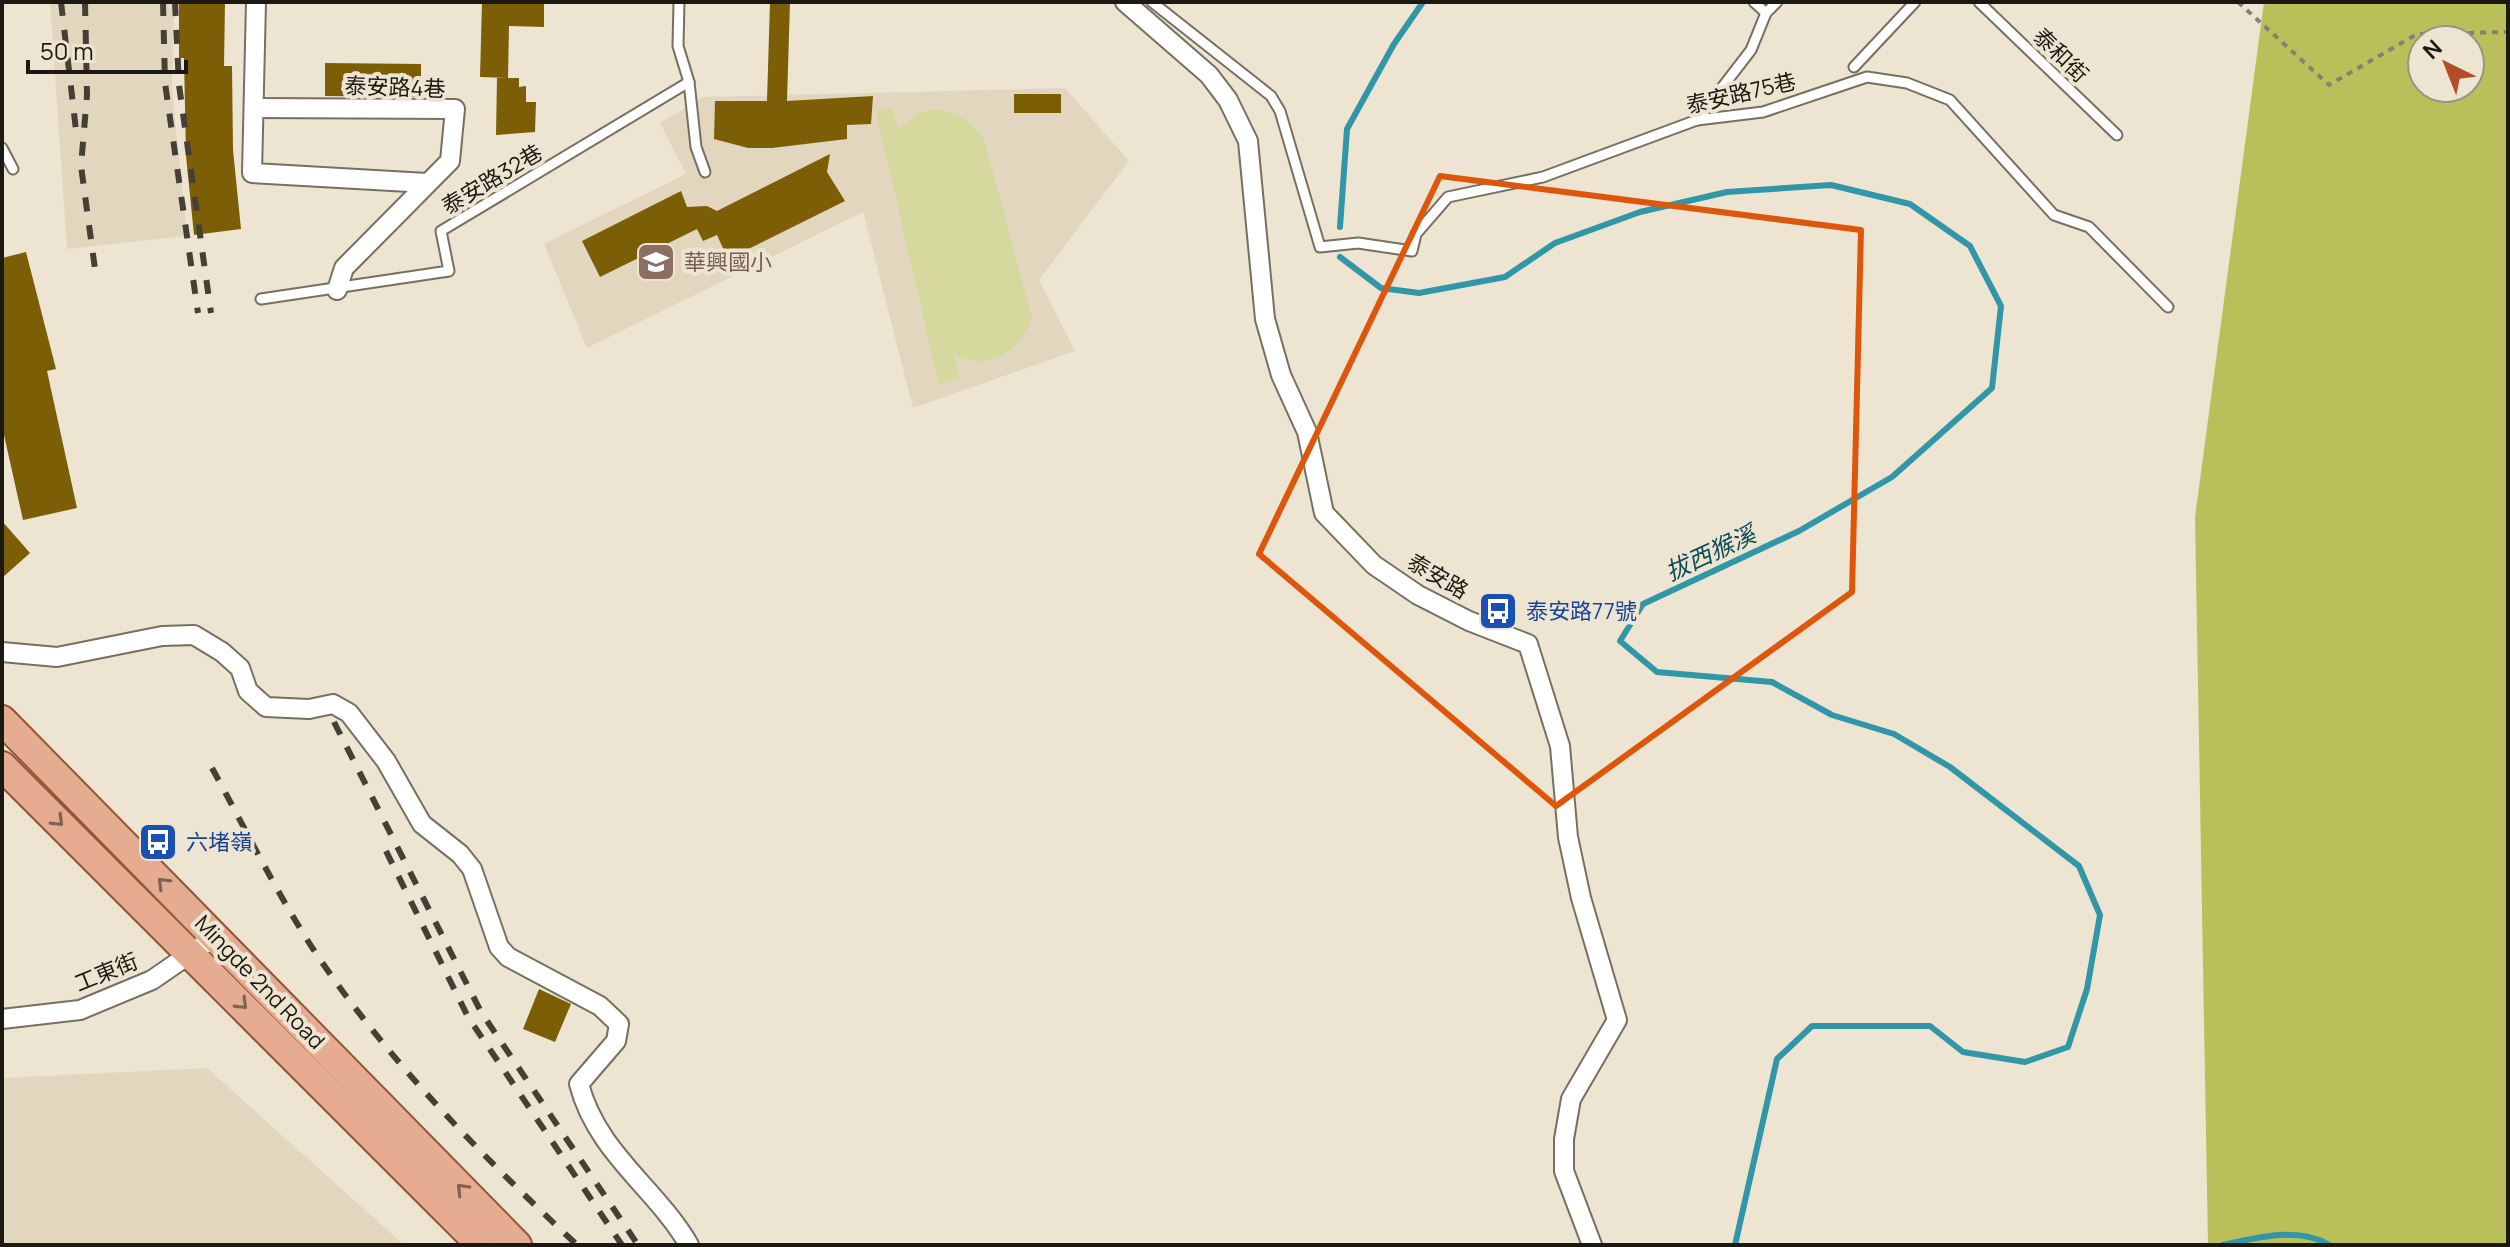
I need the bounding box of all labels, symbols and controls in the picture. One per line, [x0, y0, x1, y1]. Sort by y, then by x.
street label: 泰和街 [2027, 21, 2095, 89]
scale bar [28, 24, 186, 74]
north arrow [2406, 24, 2486, 104]
text: N [2416, 33, 2448, 66]
text: 50 m [40, 34, 94, 67]
street label: 泰安路75巷 [1683, 66, 1799, 120]
street label: 泰安路4巷 [344, 70, 446, 104]
street label: 泰安路32巷 [436, 137, 548, 221]
school or university icon: 華興國小 [635, 241, 677, 283]
place label: 華興國小 [684, 247, 772, 277]
water label: 拔西猴溪 [1660, 515, 1763, 587]
street label: 泰安路 [1402, 547, 1474, 605]
bus stop icon: 泰安路77號 [1477, 590, 1519, 632]
place label: 泰安路77號 [1526, 596, 1637, 626]
one-way arrow [49, 812, 63, 826]
bus stop icon: 六堵嶺 [137, 821, 179, 863]
place label: 六堵嶺 [186, 827, 252, 857]
one-way arrow [158, 878, 172, 892]
street label: Mingde 2nd Road [188, 909, 332, 1055]
street label: 工東街 [70, 946, 142, 998]
one-way arrow [233, 995, 248, 1009]
one-way arrow [457, 1184, 472, 1198]

